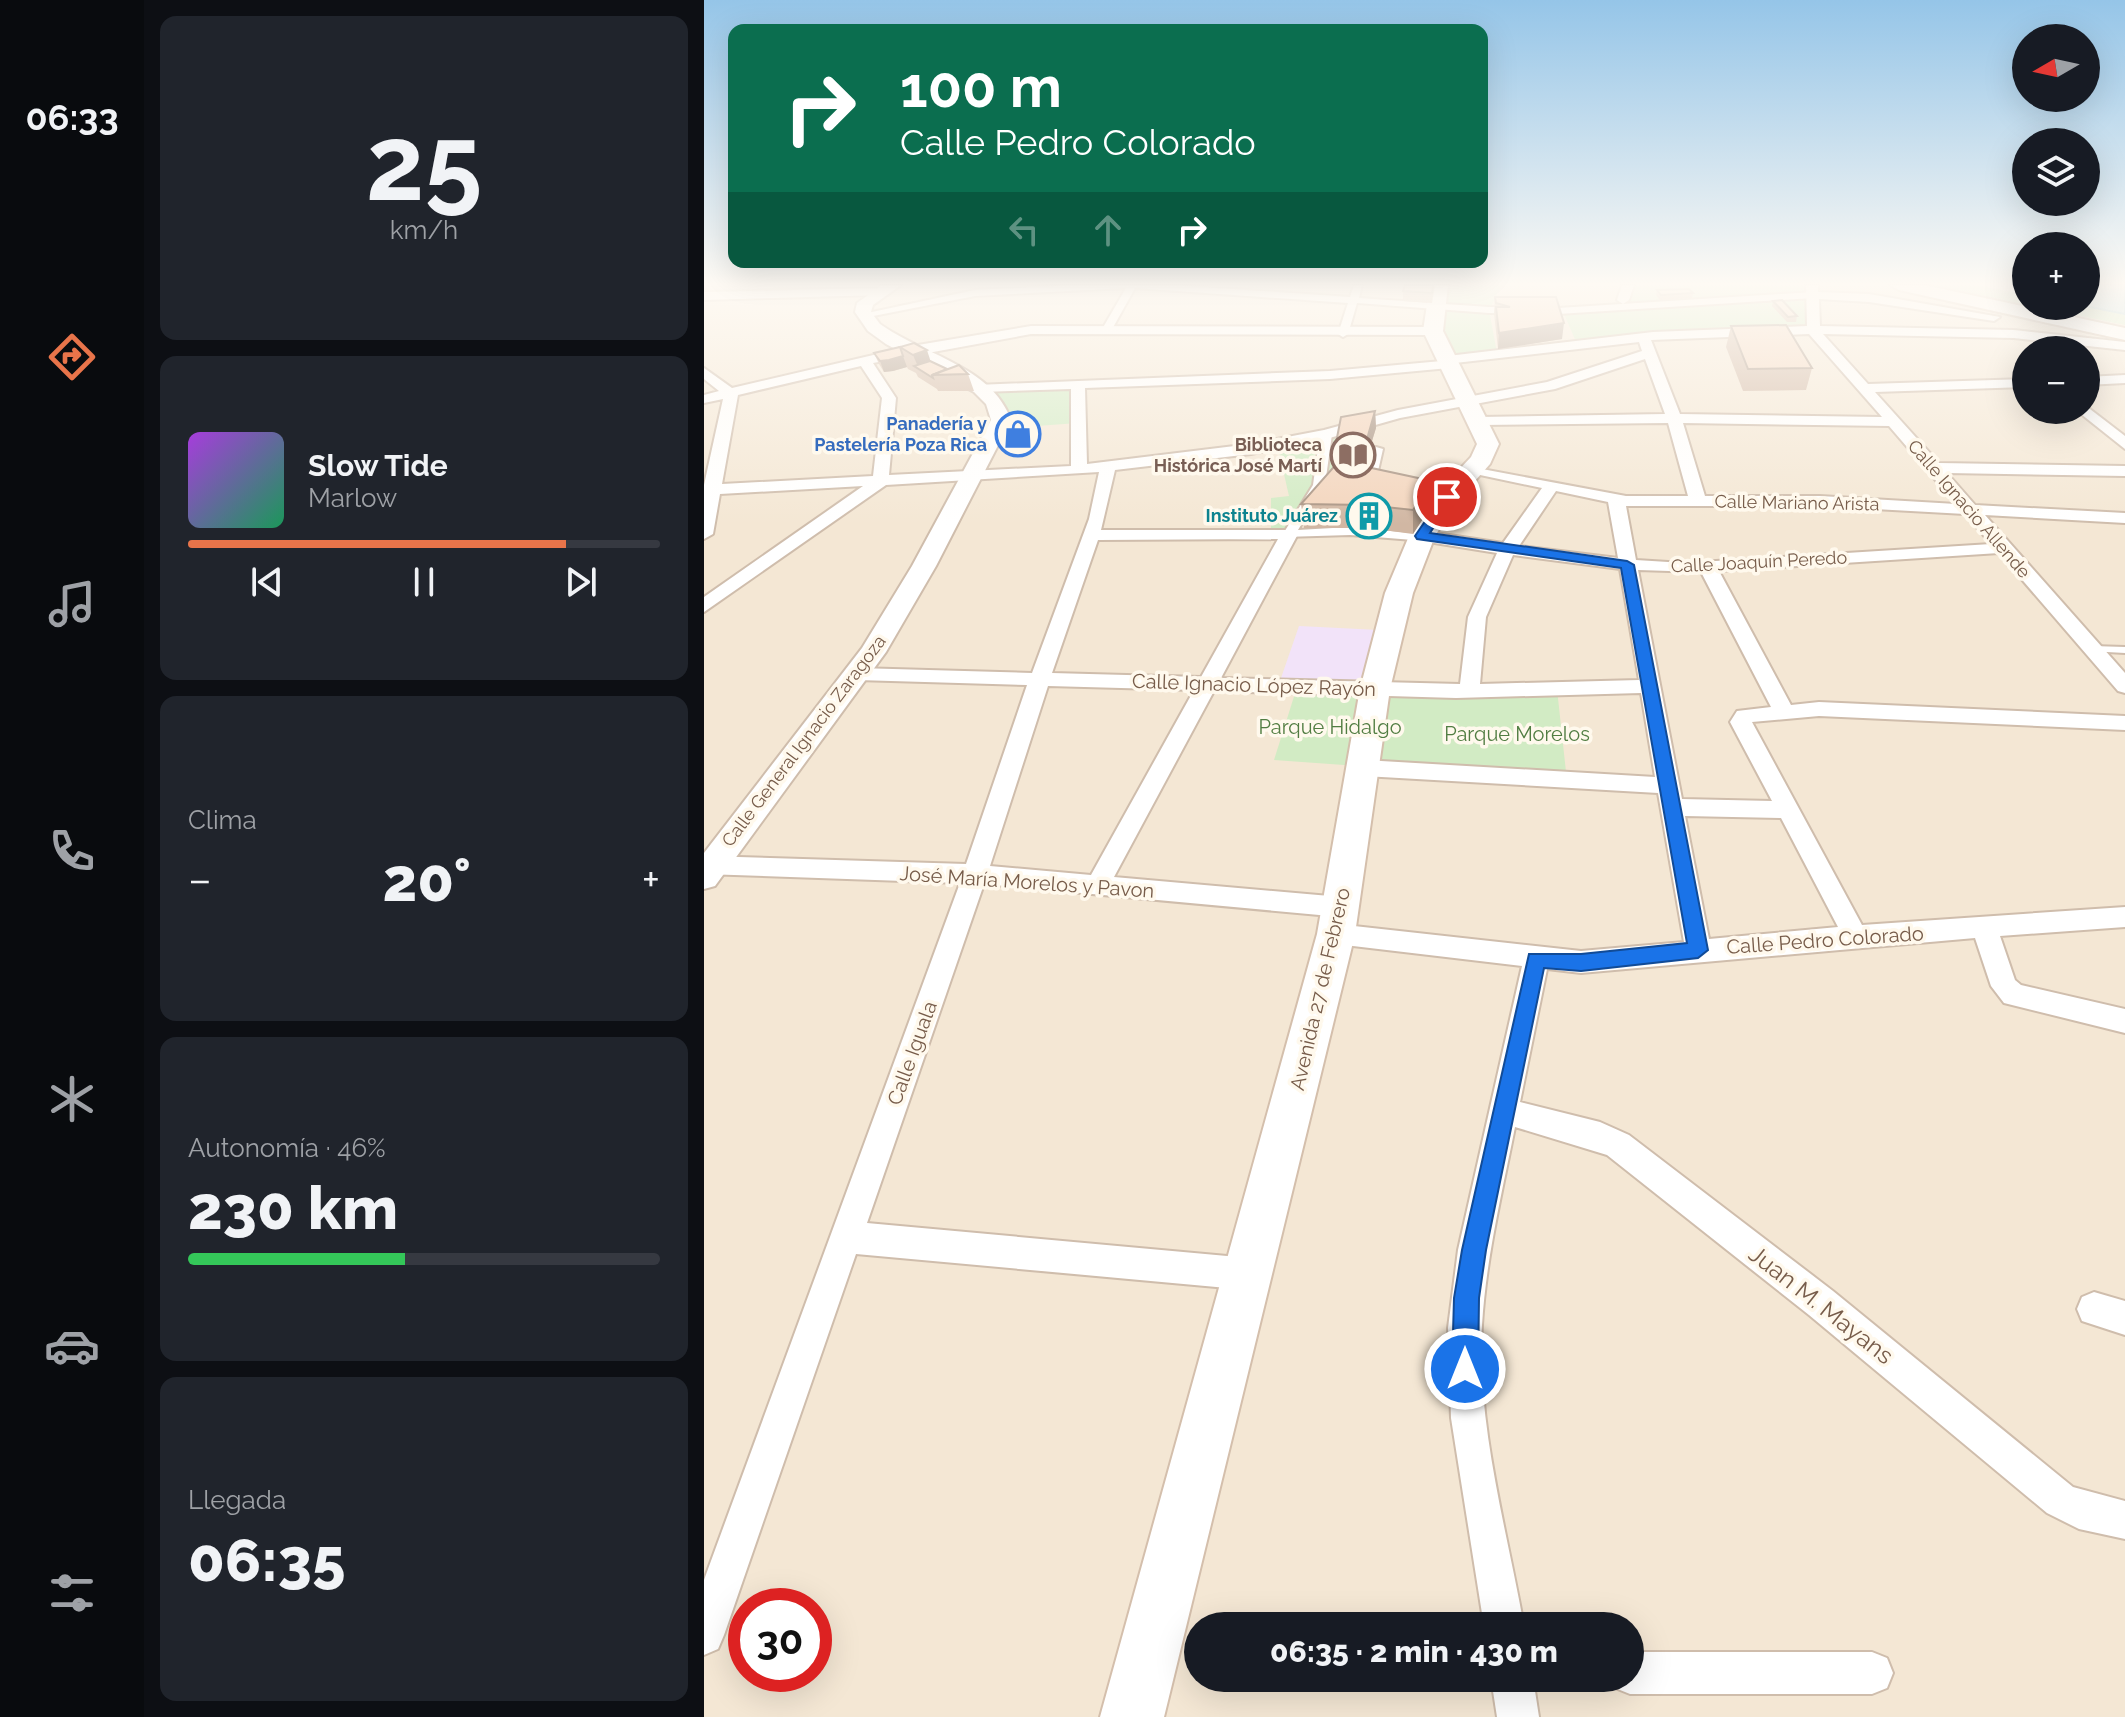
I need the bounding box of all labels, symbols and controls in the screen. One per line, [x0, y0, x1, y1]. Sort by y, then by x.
north arrow [2012, 24, 2100, 112]
map controls [2012, 24, 2100, 424]
text: 100 m [900, 54, 1062, 120]
icon: right [768, 56, 872, 160]
text: 06:33 [25, 96, 119, 138]
text: 25 [366, 102, 482, 224]
text: Calle Pedro Colorado [900, 121, 1256, 163]
button: layers [2012, 128, 2100, 216]
icon: left [1002, 208, 1046, 252]
icon: ahead [1086, 208, 1130, 252]
icon: right [1170, 208, 1214, 252]
text: km/h [390, 215, 458, 245]
button: + [2012, 232, 2100, 320]
icon: directions [44, 329, 100, 385]
button: − [2012, 336, 2100, 424]
shop icon: Panadería y Pastelería Poza Rica [994, 410, 1042, 458]
place label: Panadería y Pastelería Poza Rica [814, 413, 987, 455]
library icon: Biblioteca Histórica José Martí [1329, 431, 1377, 479]
place label: Biblioteca Histórica José Martí [1154, 434, 1322, 476]
street label: Calle Ignacio Allende [1904, 435, 2035, 582]
text: Slow Tide [308, 448, 448, 483]
pin [1413, 463, 1481, 531]
icon: arrive [1425, 475, 1469, 519]
text: Marlow [308, 483, 397, 513]
street label: Calle Mariano Arista [1714, 491, 1880, 514]
building icon: Instituto Juárez [1345, 492, 1393, 540]
place label: Instituto Juárez [1206, 505, 1338, 526]
street label: Calle Joaquín Peredo [1670, 546, 1848, 577]
icon: previous [245, 560, 289, 604]
icon: pause [402, 560, 446, 604]
icon: next [559, 560, 603, 604]
icon: music [44, 576, 100, 632]
street label: Calle General Ignacio Zaragoza [717, 631, 890, 850]
street label: Calle Ignacio López Rayón [1132, 669, 1376, 701]
park label: Parque Hidalgo [1258, 715, 1402, 739]
park label: Parque Morelos [1444, 722, 1590, 746]
text: Clima [188, 805, 257, 835]
icon: phone [44, 823, 100, 879]
text: 20° [383, 845, 471, 915]
text: − [188, 854, 212, 905]
text: + [642, 854, 660, 905]
street label: José María Morelos y Pavon [899, 861, 1155, 903]
street label: Avenida 27 de Febrero [1285, 885, 1355, 1093]
street label: Calle Pedro Colorado [1726, 921, 1925, 959]
street label: Calle Iguala [882, 998, 942, 1108]
icon: climate [44, 1071, 100, 1127]
text: Autonomía · 46% [188, 1133, 386, 1163]
text: 230 km [188, 1173, 398, 1243]
street label: Juan M. Mayans [1743, 1239, 1899, 1370]
icon: car [44, 1318, 100, 1374]
position arrow [1423, 1327, 1507, 1411]
text: Llegada [188, 1485, 286, 1515]
text: 06:35 [188, 1525, 345, 1595]
icon: filters [44, 1565, 100, 1621]
speed limit sign: 30 [728, 1588, 832, 1692]
text: 06:35 · 2 min · 430 m [1270, 1634, 1558, 1669]

